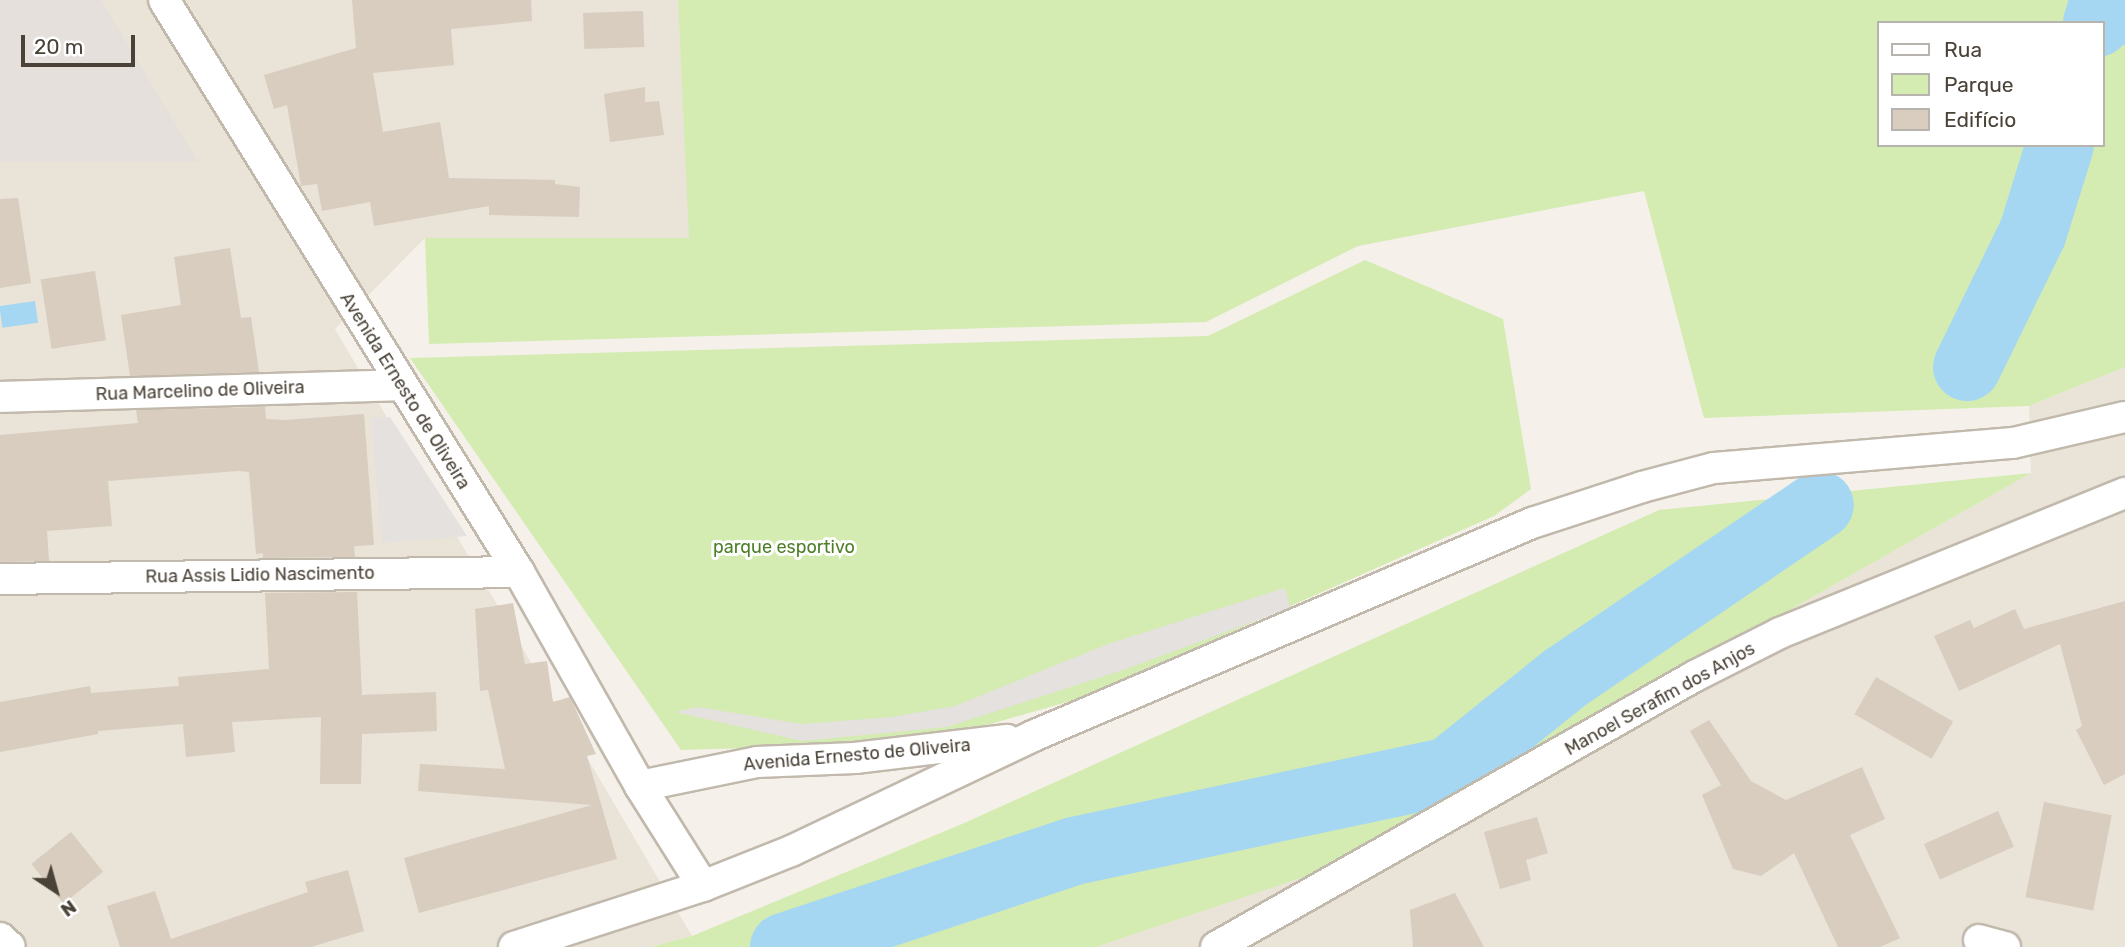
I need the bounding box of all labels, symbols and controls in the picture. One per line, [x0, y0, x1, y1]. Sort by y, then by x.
scale bar [24, 21, 138, 65]
legend [1876, 21, 2104, 147]
text: 20 m [34, 34, 83, 59]
text: Rua [1944, 37, 1982, 62]
text: Parque [1944, 72, 2014, 97]
text: Edifício [1944, 107, 2016, 132]
street label: Avenida Ernesto de Oliveira [335, 289, 475, 493]
street label: Rua Marcelino de Oliveira [95, 377, 305, 405]
park label: parque esportivo [713, 536, 855, 558]
street label: Rua Assis Lidio Nascimento [145, 562, 375, 588]
street label: Manoel Serafim dos Anjos [1561, 638, 1759, 760]
street label: Avenida Ernesto de Oliveira [742, 734, 972, 776]
north arrow [21, 856, 91, 926]
text: N [56, 895, 81, 922]

